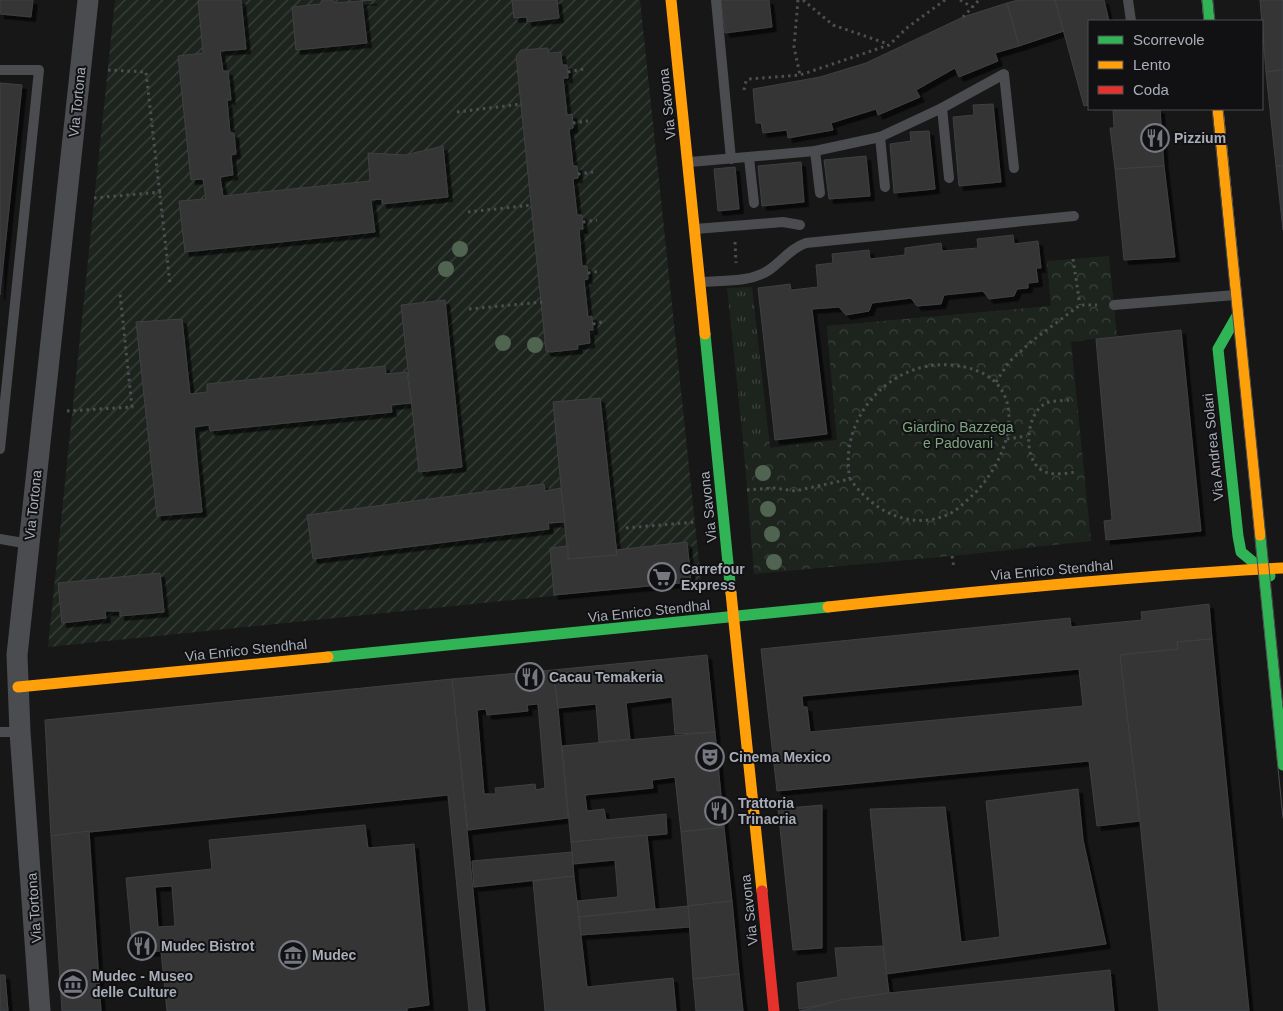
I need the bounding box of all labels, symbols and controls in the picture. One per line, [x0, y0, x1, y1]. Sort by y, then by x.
legend [1088, 20, 1263, 110]
text: Scorrevole [1133, 31, 1205, 48]
text: Lento [1133, 56, 1171, 73]
street label: Via Tortona [65, 66, 89, 138]
street label: Via Savona [655, 67, 679, 140]
text: Coda [1133, 81, 1170, 98]
restaurant icon: Pizzium [1140, 123, 1170, 153]
place label: Pizzium [1174, 130, 1226, 146]
street label: Via Andrea Solari [1199, 392, 1227, 502]
park label: Giardino Bazzega e Padovani [902, 419, 1014, 451]
street label: Via Tortona [21, 469, 45, 541]
street label: Via Savona [696, 470, 720, 543]
street label: Via Enrico Stendhal [990, 557, 1114, 583]
place label: Carrefour Express [681, 561, 745, 593]
supermarket icon: Carrefour Express [647, 562, 677, 592]
street label: Via Enrico Stendhal [587, 597, 711, 625]
street label: Via Enrico Stendhal [184, 636, 308, 664]
restaurant icon: Cacau Temakeria [515, 662, 545, 692]
place label: Cacau Temakeria [549, 669, 663, 685]
theatre icon: Cinema Mexico [695, 742, 725, 772]
place label: Cinema Mexico [729, 749, 831, 765]
place label: Trattoria Trinacria [738, 795, 797, 827]
restaurant icon: Trattoria Trinacria [704, 796, 734, 826]
street label: Via Tortona [24, 872, 44, 944]
street label: Via Savona [737, 873, 761, 946]
restaurant icon: Mudec Bistrot [127, 931, 157, 961]
place label: Mudec Bistrot [161, 938, 255, 954]
museum icon: Mudec [278, 940, 308, 970]
place label: Mudec [312, 947, 357, 963]
place label: Mudec - Museo delle Culture [92, 968, 193, 1000]
museum icon: Mudec - Museo delle Culture [58, 969, 88, 999]

